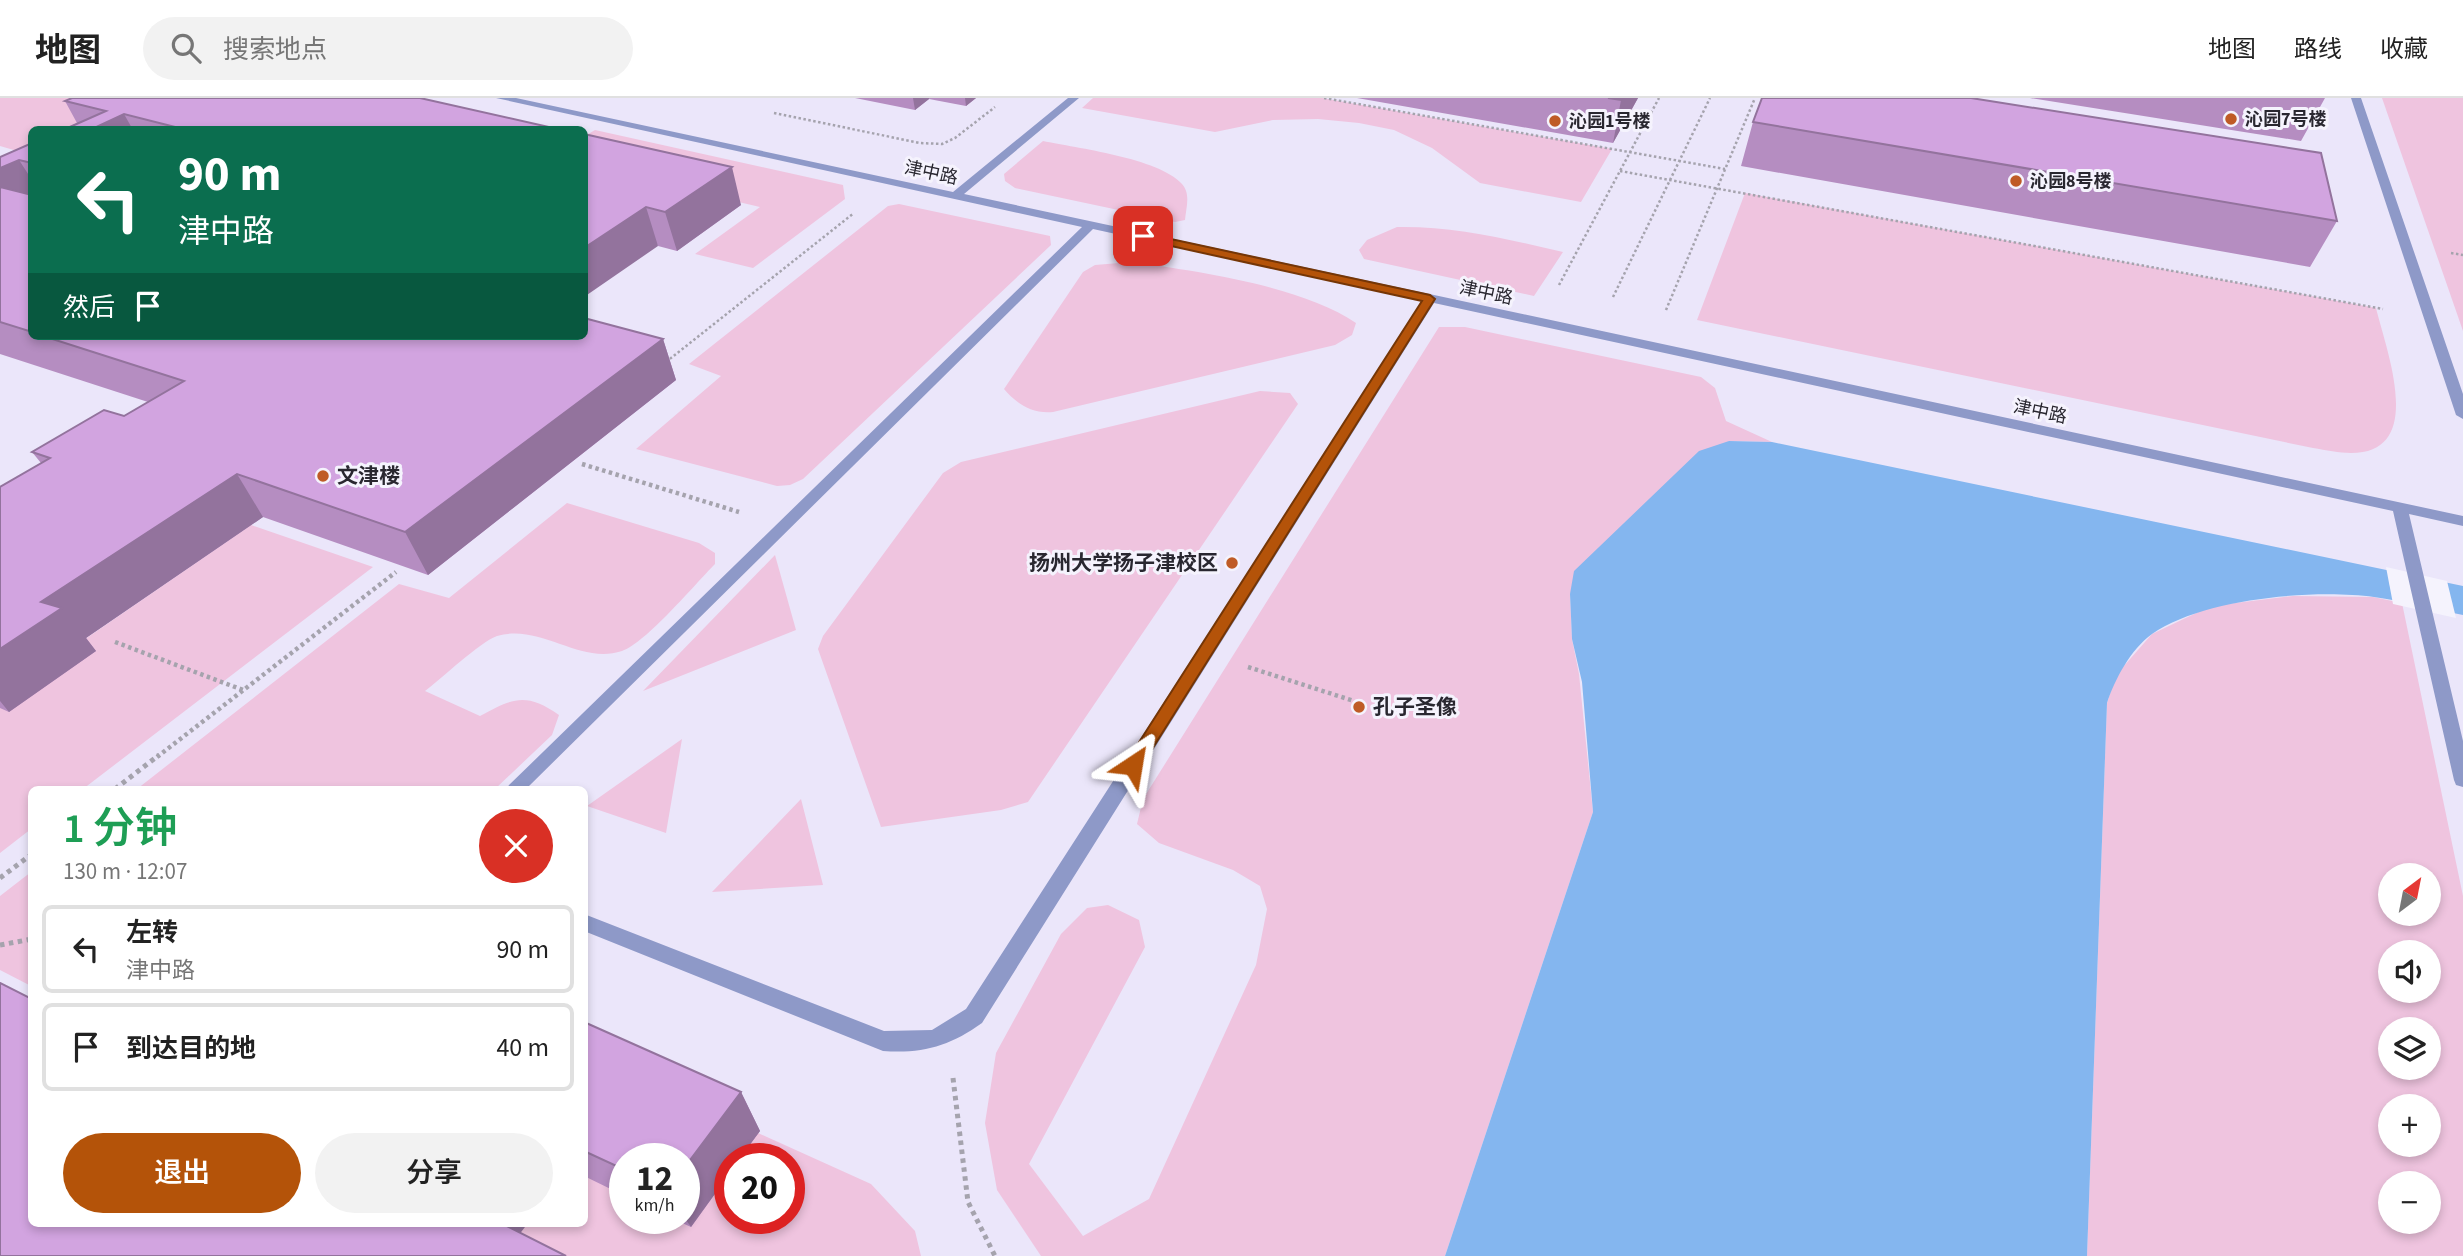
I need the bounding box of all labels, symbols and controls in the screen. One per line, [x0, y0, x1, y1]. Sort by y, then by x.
search box [143, 17, 633, 80]
text: 地图 [35, 27, 101, 74]
icon: search [167, 29, 205, 67]
text: 搜索地点 [223, 31, 327, 68]
text: 地图 [2208, 32, 2256, 67]
text: 路线 [2294, 32, 2342, 67]
text: 收藏 [2380, 32, 2428, 67]
place label: 沁园7号楼 [2245, 107, 2327, 132]
place label: 沁园1号楼 [1569, 109, 1651, 134]
marker: 沁园7号楼 [2223, 111, 2239, 127]
marker: 沁园1号楼 [1547, 113, 1563, 129]
text: 90 m [178, 140, 282, 210]
icon: left [63, 154, 154, 245]
street label: 津中路 [902, 155, 960, 191]
place label: 沁园8号楼 [2030, 169, 2112, 194]
marker: 沁园8号楼 [2008, 173, 2024, 189]
pin [1113, 206, 1173, 266]
text: 津中路 [178, 209, 274, 255]
icon: arrive [1124, 217, 1162, 255]
street label: 津中路 [1457, 275, 1515, 311]
icon: arrive [129, 287, 167, 325]
text: 然后 [63, 289, 115, 326]
street label: 津中路 [2011, 394, 2069, 430]
place label: 文津楼 [337, 461, 400, 491]
marker: 文津楼 [315, 468, 331, 484]
place label: 扬州大学扬子津校区 [1029, 548, 1218, 578]
marker: 扬州大学扬子津校区 [1224, 555, 1240, 571]
place label: 孔子圣像 [1373, 692, 1457, 722]
marker: 孔子圣像 [1351, 699, 1367, 715]
position arrow [1096, 728, 1170, 802]
text: 1 分钟 [63, 799, 177, 859]
button: close [479, 809, 553, 883]
text: 130 m · 12:07 [63, 855, 187, 888]
north arrow [2378, 863, 2441, 926]
map controls [2378, 863, 2441, 1234]
text: 左转 [126, 914, 178, 951]
icon: left [67, 930, 105, 968]
text: 90 m [496, 931, 549, 968]
button: sound [2378, 940, 2441, 1003]
text: 津中路 [126, 954, 195, 987]
button: layers [2378, 1017, 2441, 1080]
icon: arrive [67, 1028, 105, 1066]
text: 40 m [496, 1029, 549, 1066]
text: 到达目的地 [126, 1030, 256, 1067]
button: + [2378, 1094, 2441, 1157]
button: 退出 [63, 1133, 301, 1213]
button: 分享 [315, 1133, 553, 1213]
speed limit sign: 20 [714, 1143, 805, 1234]
text: 12 [636, 1154, 673, 1204]
button: − [2378, 1171, 2441, 1234]
text: km/h [635, 1193, 674, 1218]

